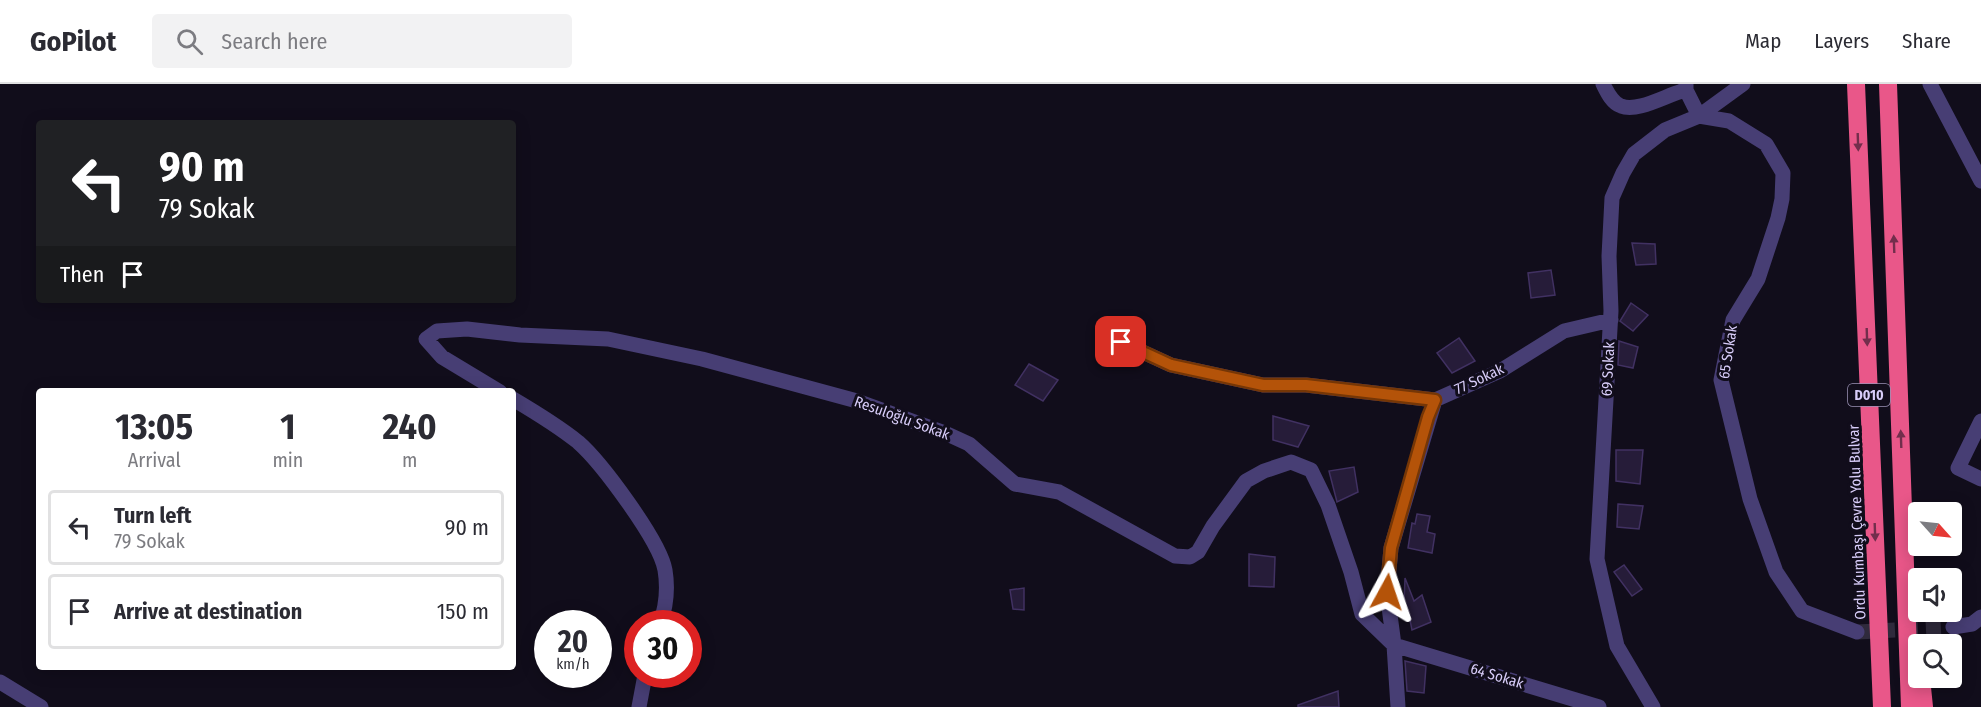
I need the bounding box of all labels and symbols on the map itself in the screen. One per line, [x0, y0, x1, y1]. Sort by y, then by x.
one-way arrow [1854, 133, 1863, 152]
one-way arrow [1889, 234, 1898, 253]
pin [1095, 316, 1146, 367]
street label: 65 Sokak [1715, 324, 1741, 380]
one-way arrow [1862, 328, 1871, 347]
street label: 69 Sokak [1598, 341, 1618, 397]
street label: 77 Sokak [1452, 360, 1506, 398]
road number: D010 [1848, 384, 1890, 406]
street label: Resuloğlu Sokak [852, 392, 952, 444]
street label: Ordu Kumbaşı Çevre Yolu Bulvar [1845, 423, 1869, 620]
one-way arrow [1896, 429, 1905, 448]
north arrow [1908, 502, 1962, 556]
one-way arrow [1870, 523, 1879, 542]
position arrow [1355, 560, 1419, 624]
speed limit sign: 30 [624, 610, 702, 688]
street label: 64 Sokak [1468, 659, 1526, 693]

